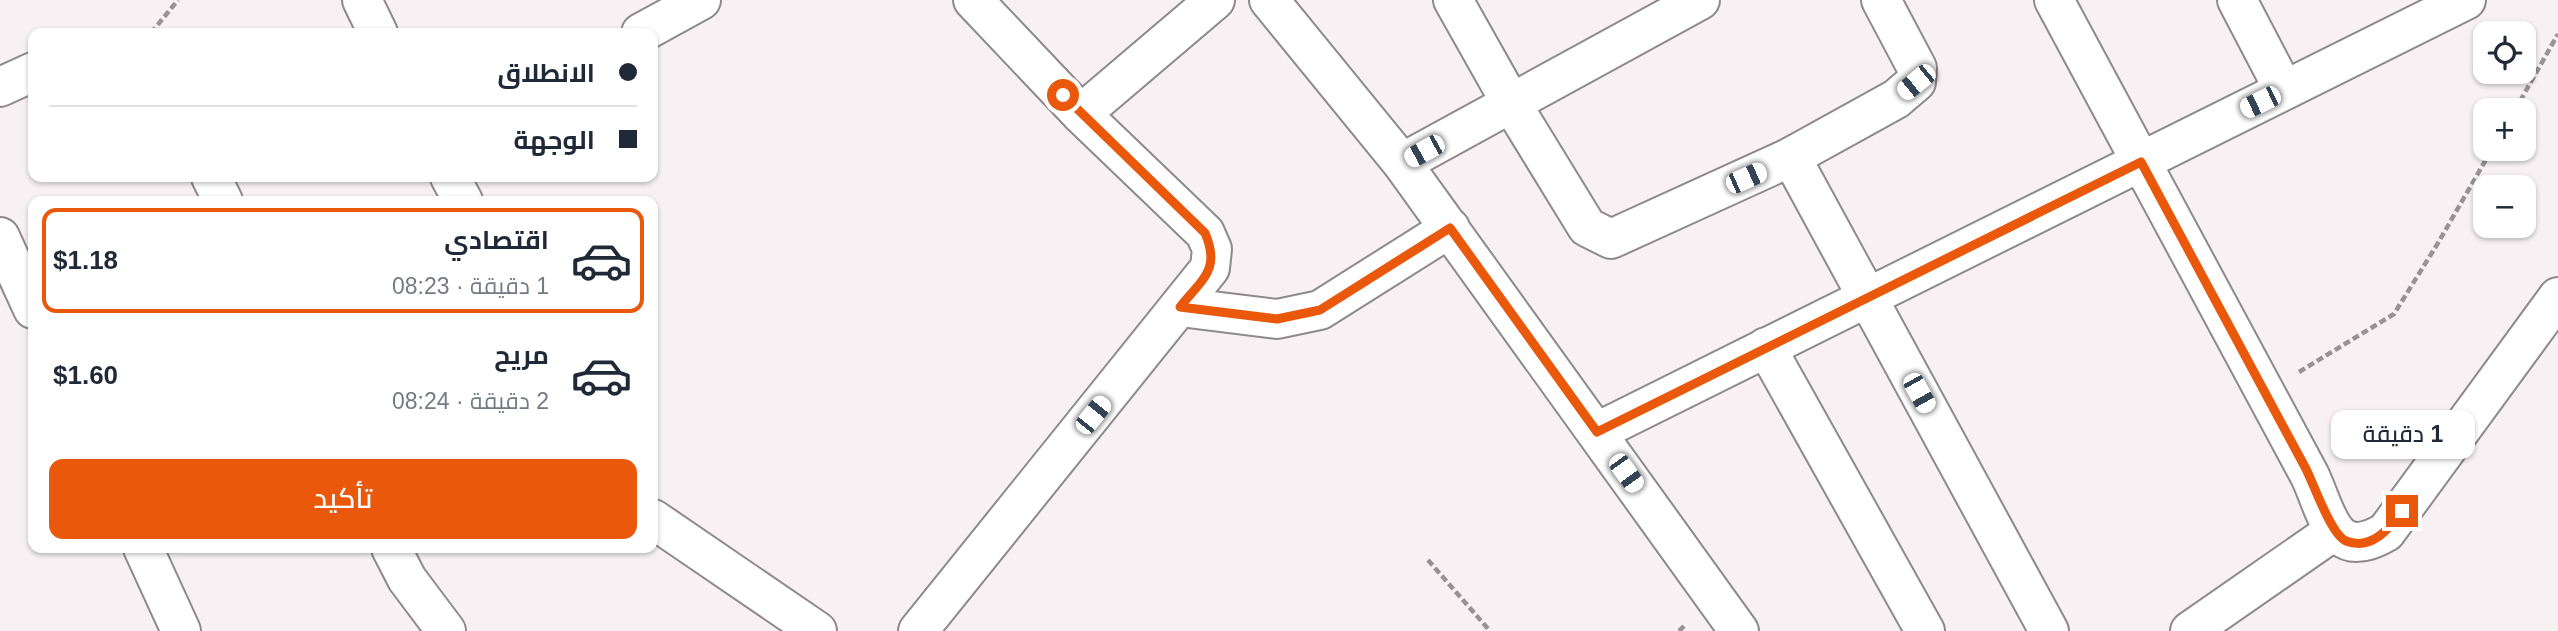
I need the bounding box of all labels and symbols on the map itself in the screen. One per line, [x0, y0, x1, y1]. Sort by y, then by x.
car [1894, 61, 1939, 103]
route start [1047, 79, 1079, 111]
car [2237, 83, 2284, 121]
car [1401, 132, 1448, 170]
car [1723, 160, 1770, 196]
car [1900, 370, 1939, 416]
car [1072, 392, 1115, 438]
callout: 1 دقيقة [2330, 410, 2474, 458]
car [1606, 450, 1647, 496]
route end [2386, 495, 2418, 527]

